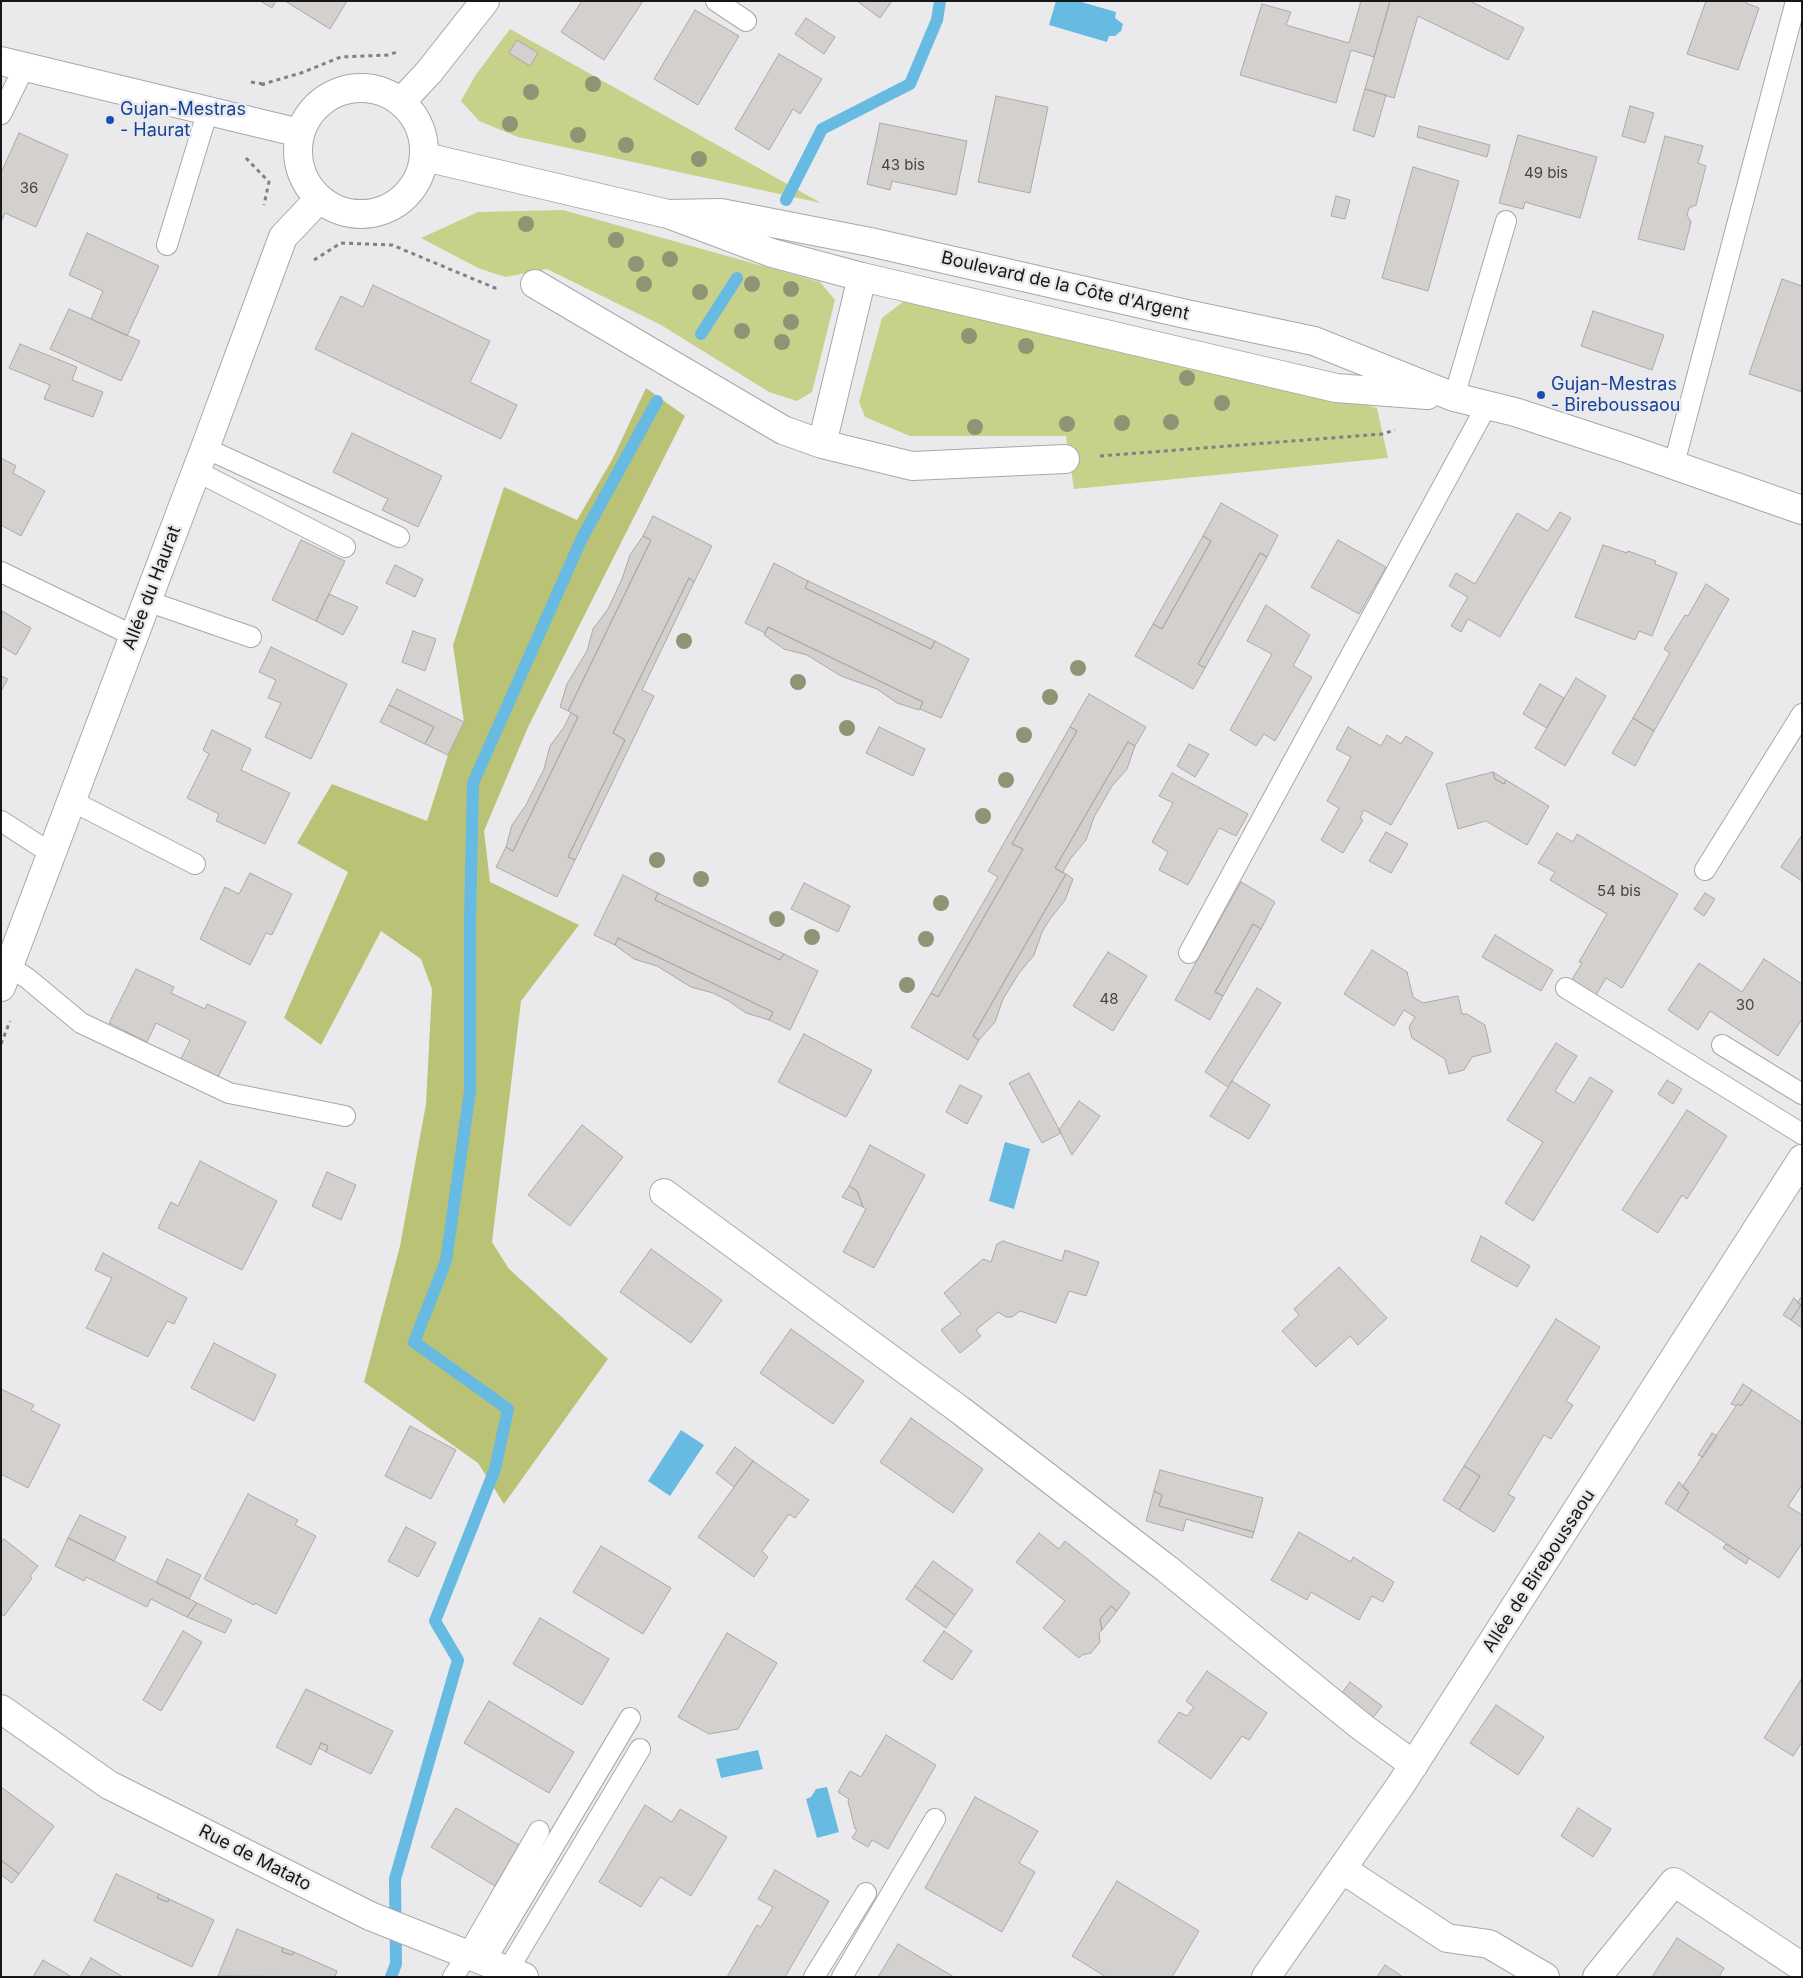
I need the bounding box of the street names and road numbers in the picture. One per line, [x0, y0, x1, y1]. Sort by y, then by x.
street label: Boulevard de la Côte d'Argent [939, 247, 1191, 325]
street label: Allée du Haurat [118, 523, 186, 653]
street label: Allée de Bireboussaou [1478, 1485, 1600, 1657]
street label: Rue de Matato [195, 1820, 315, 1896]

